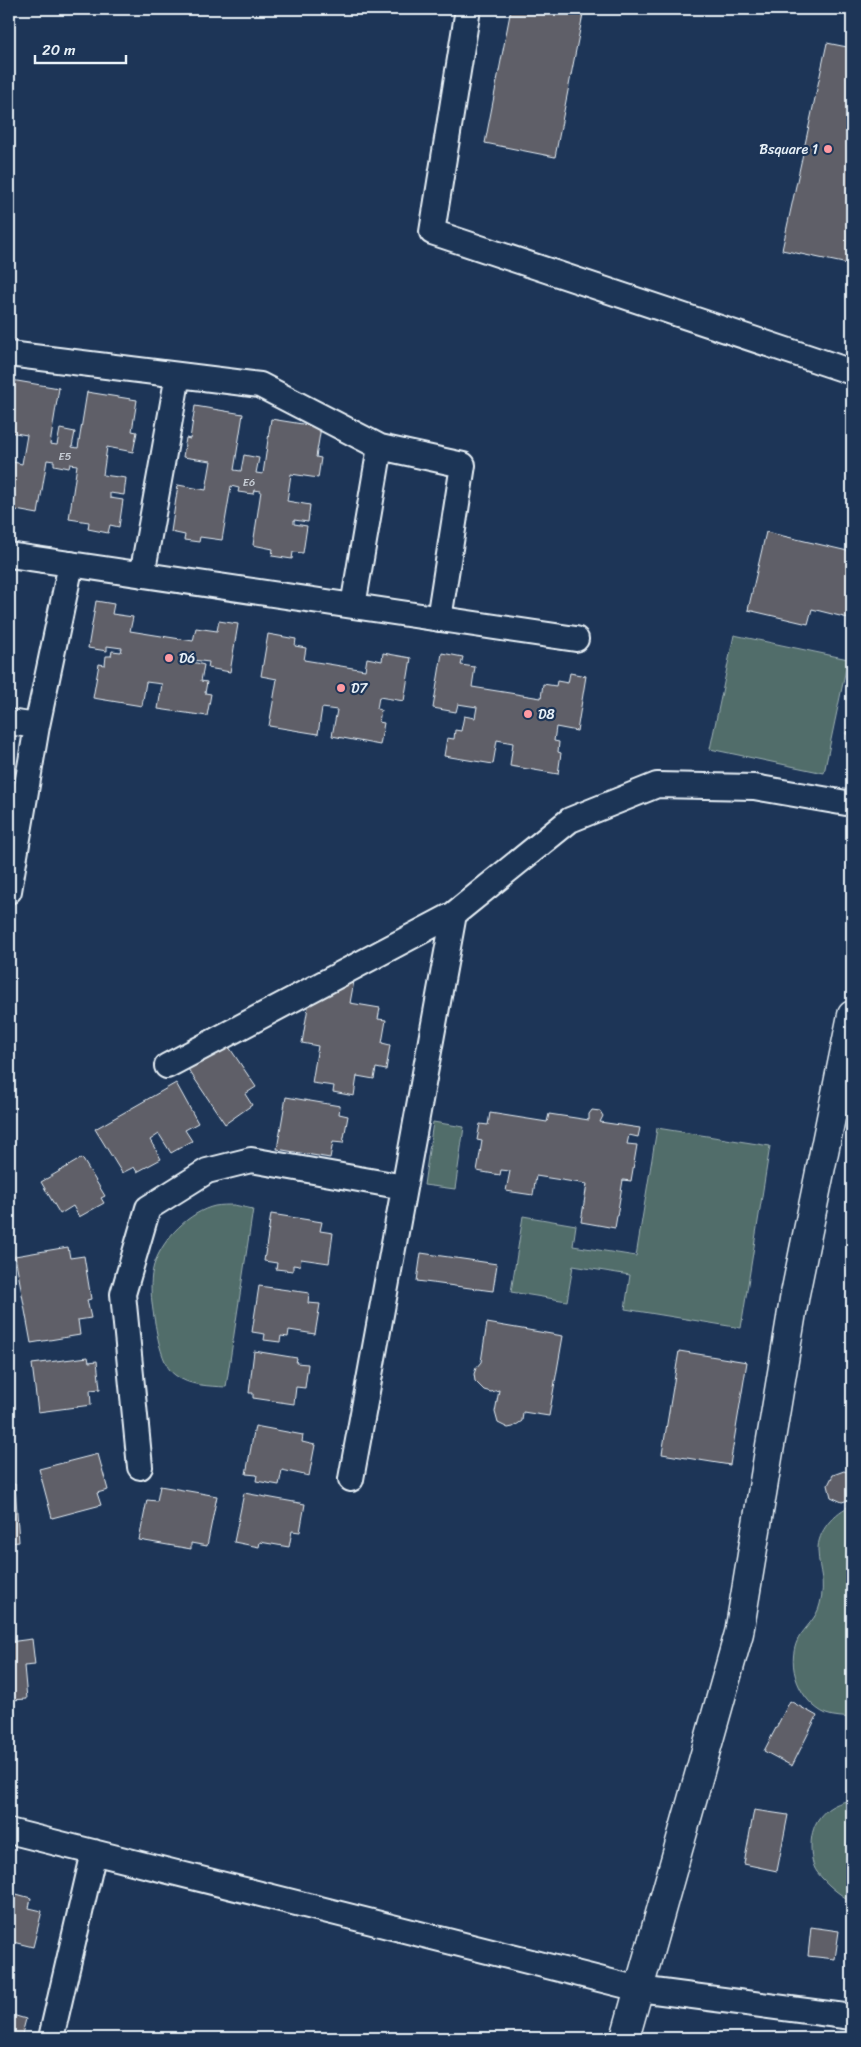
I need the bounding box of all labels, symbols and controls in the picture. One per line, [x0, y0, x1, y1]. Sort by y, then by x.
scale bar [35, 32, 126, 64]
text: 20 m [42, 37, 76, 63]
place label: Bsquare 1 [759, 137, 818, 162]
marker: Bsquare 1 [822, 143, 834, 155]
house number: E5 [59, 447, 72, 466]
house number: E6 [243, 473, 255, 492]
place label: D6 [179, 646, 195, 671]
marker: D6 [163, 652, 175, 664]
place label: D7 [351, 676, 368, 701]
marker: D7 [335, 682, 347, 694]
place label: D8 [538, 702, 555, 727]
marker: D8 [522, 708, 534, 720]

